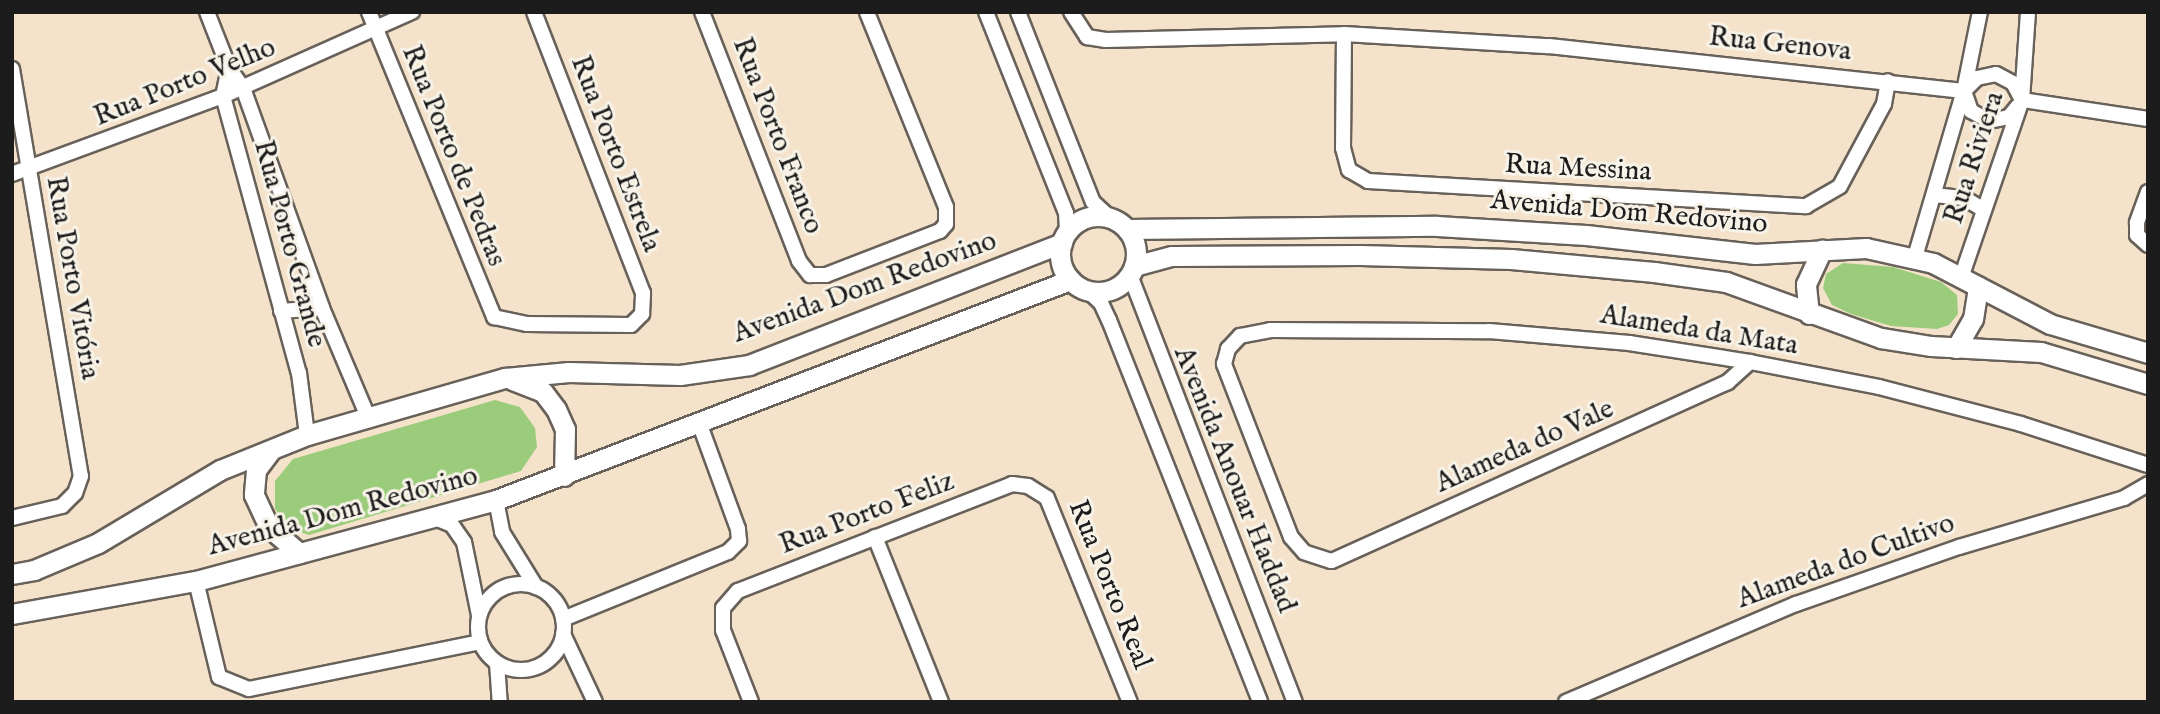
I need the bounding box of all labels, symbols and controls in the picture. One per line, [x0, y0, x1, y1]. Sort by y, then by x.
street label: Rua Genova [1707, 21, 1853, 69]
street label: Rua Porto Velho [89, 31, 281, 135]
street label: Rua Porto Franco [724, 33, 830, 239]
street label: Rua Porto de Pedras [393, 41, 513, 271]
street label: Rua Porto Estrela [562, 51, 668, 257]
street label: Rua Riviera [1938, 87, 2012, 229]
street label: Rua Porto Grande [245, 137, 333, 351]
street label: Rua Messina [1504, 148, 1652, 190]
street label: Rua Porto Vitória [38, 174, 106, 382]
street label: Avenida Dom Redovino [1489, 184, 1769, 242]
street label: Avenida Dom Redovino [729, 225, 1001, 351]
street label: Alameda da Mata [1598, 299, 1800, 363]
street label: Avenida Anouar Haddad [1165, 342, 1303, 618]
street label: Alameda do Vale [1431, 393, 1619, 501]
street label: Avenida Dom Redovino [204, 460, 482, 564]
street label: Rua Porto Feliz [775, 465, 959, 563]
street label: Rua Porto Real [1060, 496, 1158, 674]
street label: Alameda do Cultivo [1733, 507, 1959, 617]

